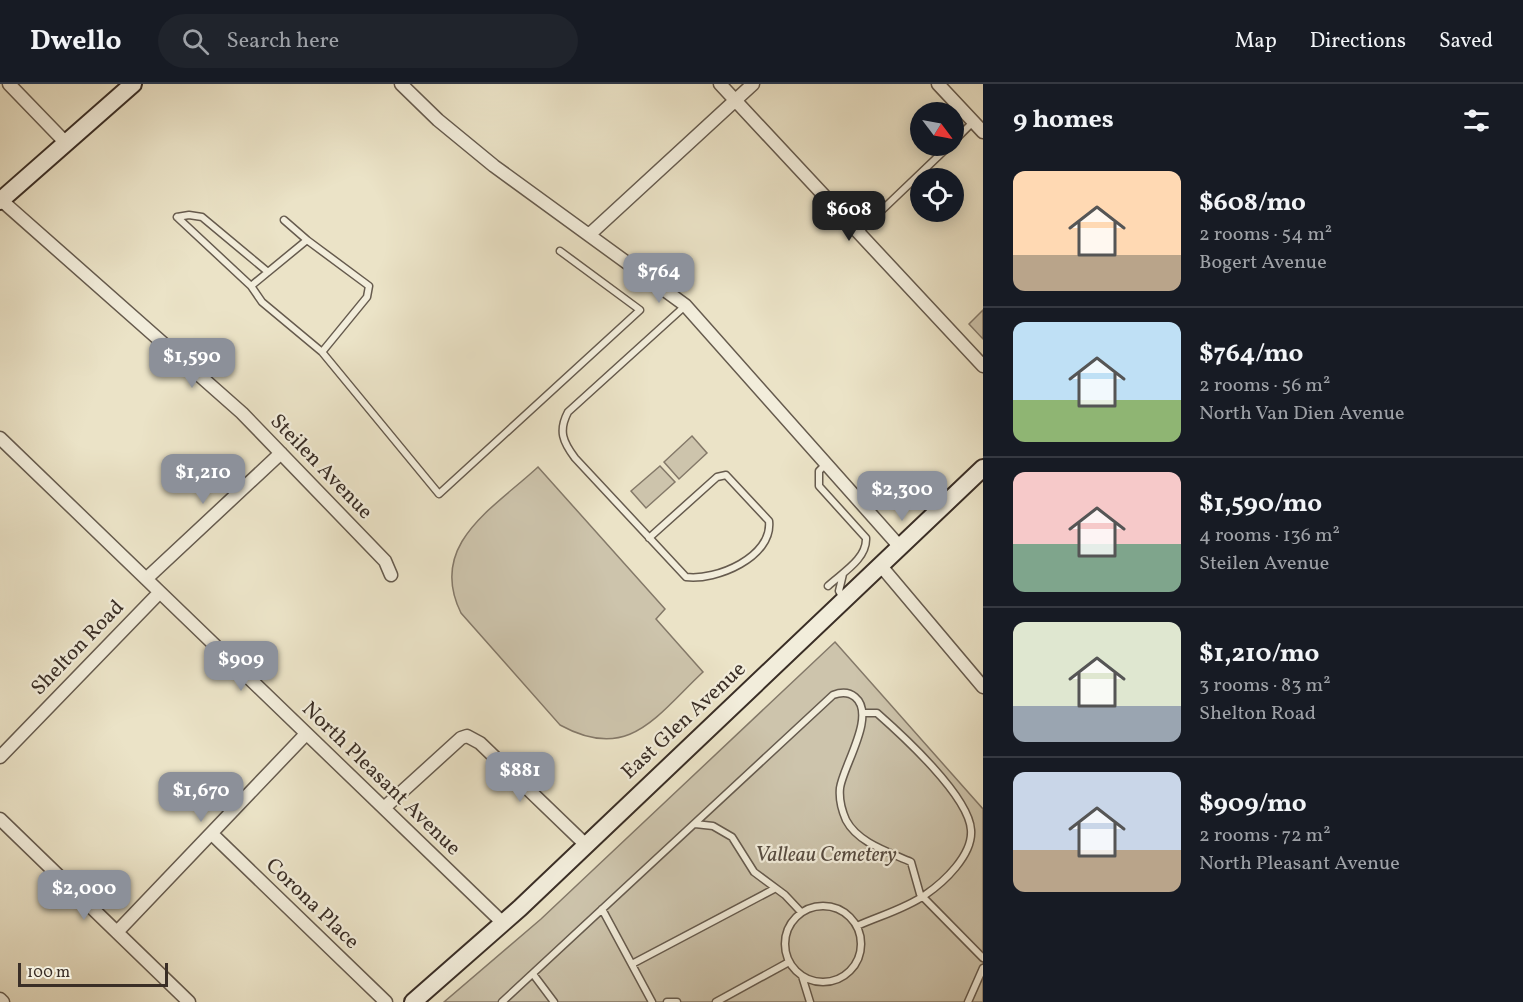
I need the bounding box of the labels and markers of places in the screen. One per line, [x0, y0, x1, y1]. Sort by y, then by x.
pin: $608 [813, 191, 885, 242]
pin: $764 [623, 253, 695, 304]
pin: $1,590 [143, 338, 241, 389]
pin: $1,210 [154, 454, 252, 505]
pin: $2,300 [853, 471, 951, 522]
pin: $909 [205, 641, 277, 692]
pin: $881 [484, 752, 556, 803]
pin: $1,670 [152, 772, 250, 823]
pin: $2,000 [35, 870, 133, 921]

